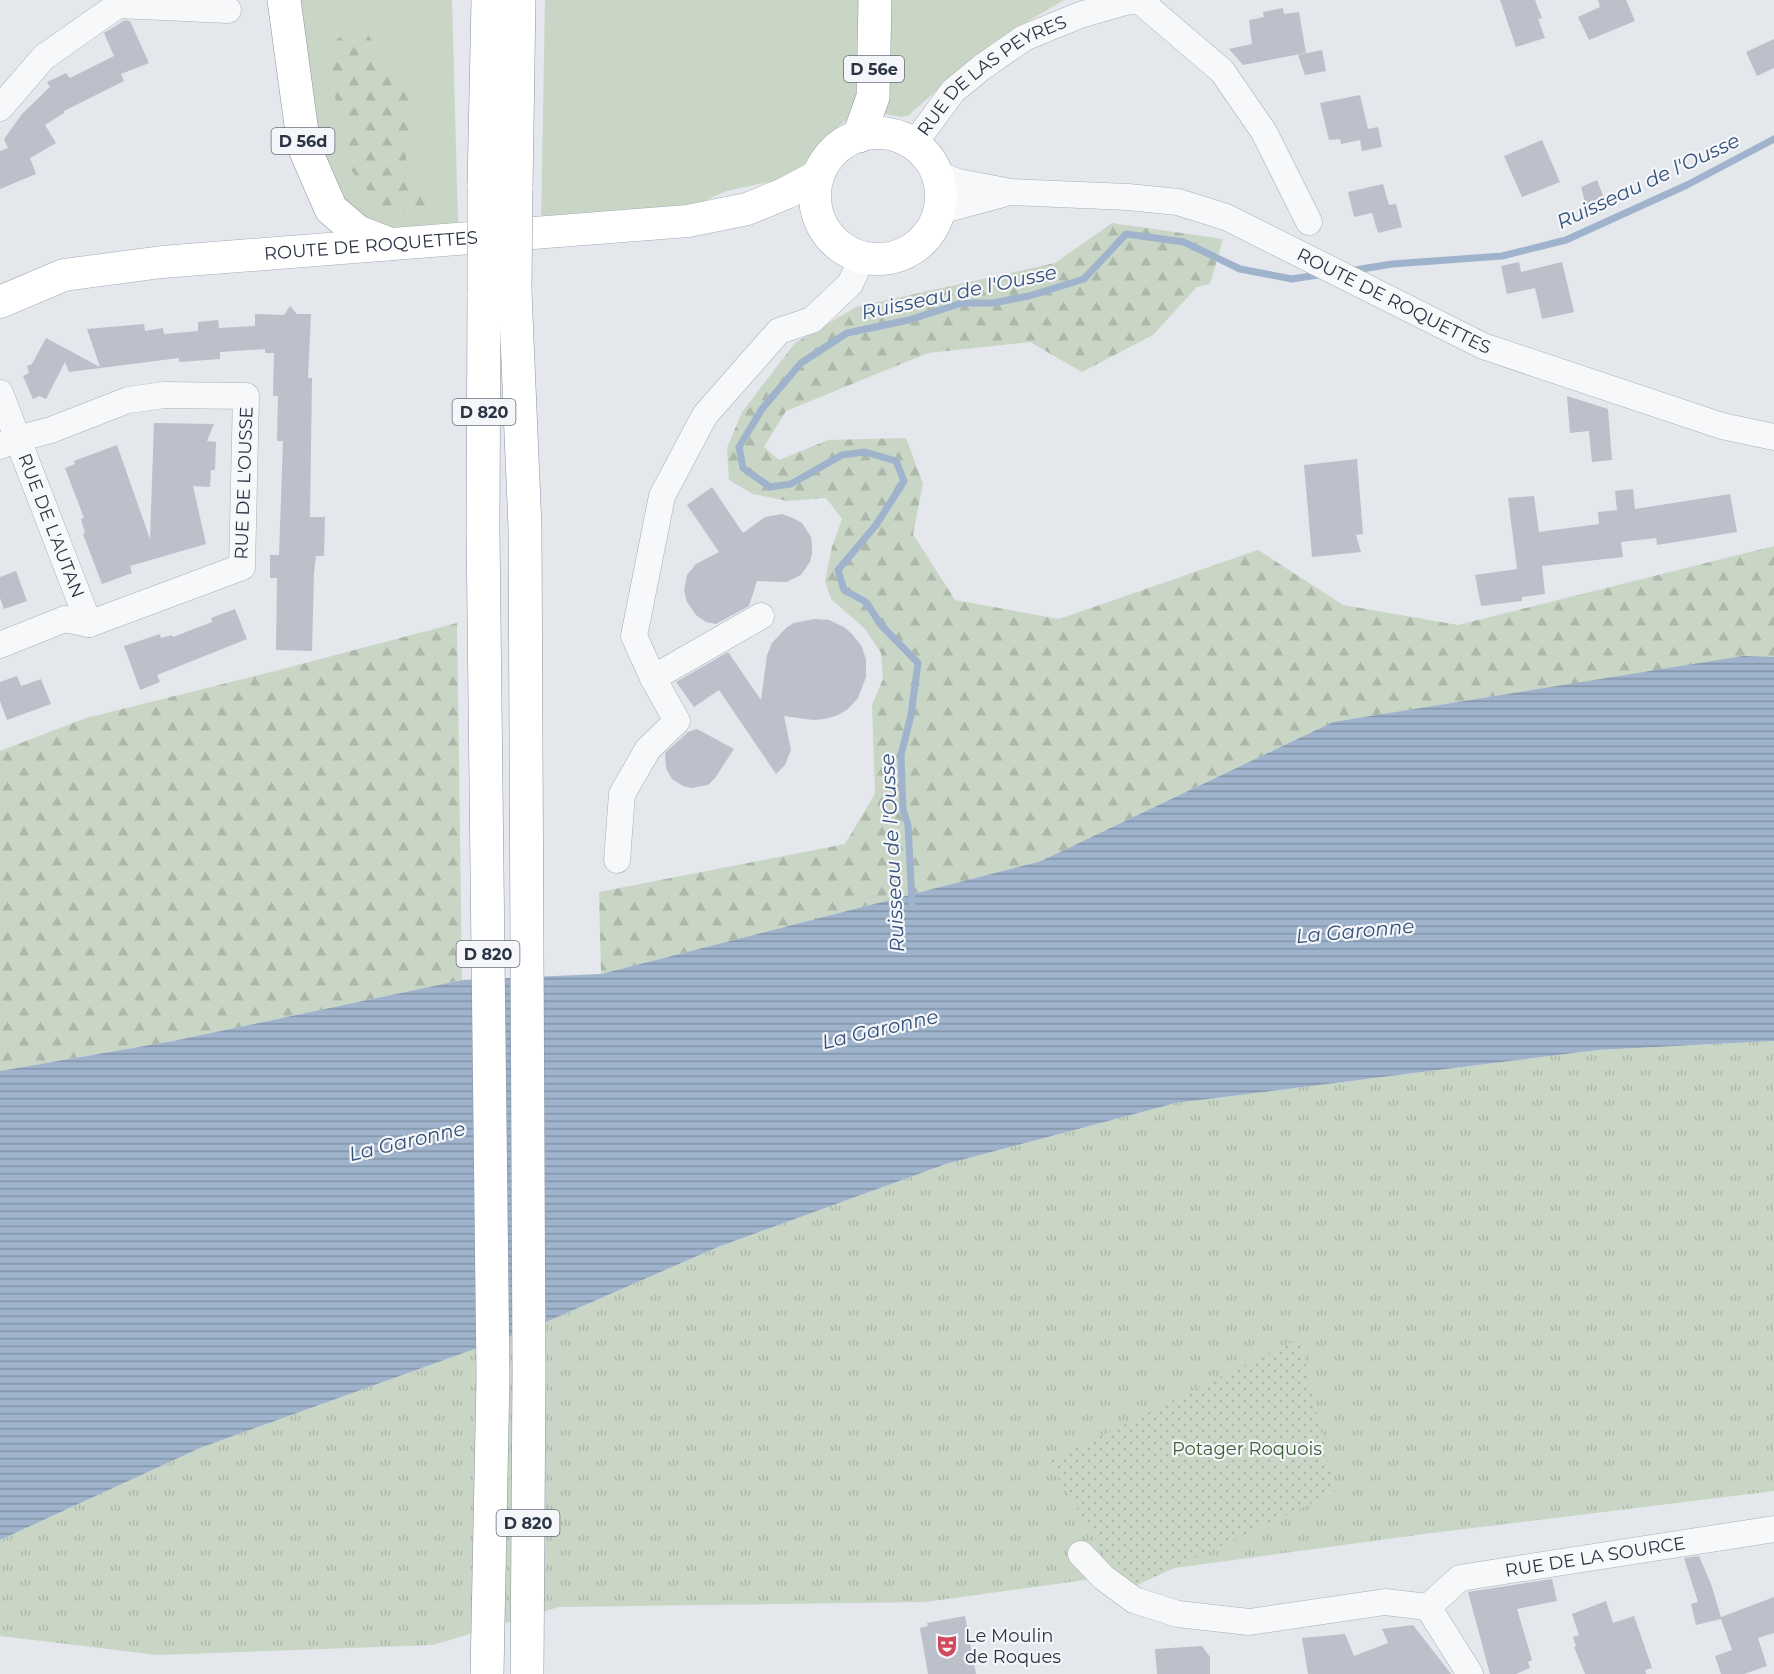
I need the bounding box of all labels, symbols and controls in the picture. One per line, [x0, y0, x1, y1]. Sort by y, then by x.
street label: RUE DE LAS PEYRES [913, 11, 1070, 140]
road number: D 56e [844, 56, 904, 82]
road number: D 56d [272, 128, 334, 154]
water label: Ruisseau de l'Ousse [1553, 128, 1743, 234]
street label: ROUTE DE ROQUETTES [263, 226, 479, 265]
street label: ROUTE DE ROQUETTES [1293, 243, 1494, 359]
water label: Ruisseau de l'Ousse [859, 260, 1059, 324]
road number: D 820 [452, 399, 516, 425]
street label: RUE DE L'OUSSE [230, 406, 258, 560]
street label: RUE DE L'AUTAN [13, 450, 89, 601]
water label: Ruisseau de l'Ousse [875, 753, 909, 953]
water label: La Garonne [1295, 914, 1415, 948]
road number: D 820 [456, 941, 520, 967]
water label: La Garonne [819, 1004, 941, 1054]
water label: La Garonne [346, 1116, 468, 1166]
park label: Potager Roquois [1172, 1438, 1322, 1460]
road number: D 820 [496, 1510, 560, 1536]
street label: RUE DE LA SOURCE [1503, 1532, 1687, 1582]
place label: Le Moulin de Roques [965, 1625, 1061, 1668]
theatre icon: Le Moulin de Roques [934, 1633, 960, 1659]

